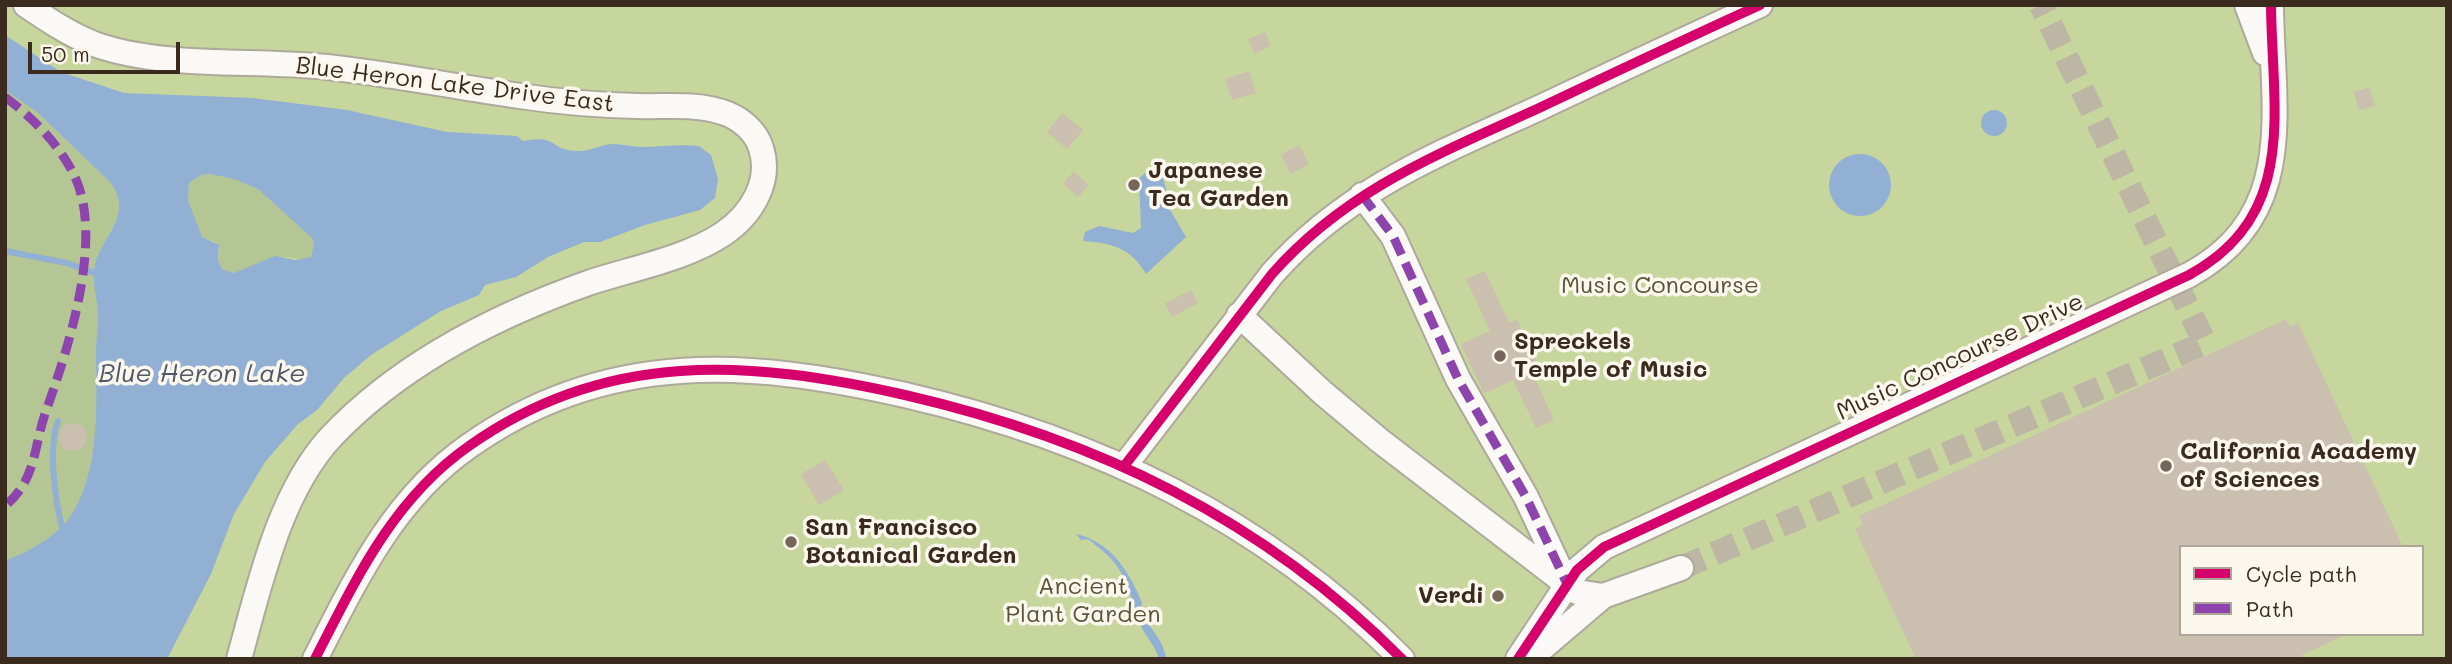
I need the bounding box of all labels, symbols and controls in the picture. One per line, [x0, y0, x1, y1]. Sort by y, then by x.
scale bar [32, 28, 184, 72]
text: 50 m [41, 40, 90, 67]
street label: Blue Heron Lake Drive East [294, 51, 616, 119]
place label: Japanese Tea Garden [1148, 157, 1289, 213]
marker: Japanese Tea Garden [1126, 177, 1142, 193]
park label: Music Concourse [1561, 272, 1759, 300]
street label: Music Concourse Drive [1832, 287, 2088, 427]
place label: Spreckels Temple of Music [1514, 328, 1707, 384]
marker: Spreckels Temple of Music [1492, 348, 1508, 364]
water label: Blue Heron Lake [99, 358, 305, 390]
place label: California Academy of Sciences [2180, 438, 2417, 494]
marker: California Academy of Sciences [2158, 458, 2174, 474]
place label: San Francisco Botanical Garden [805, 514, 1016, 570]
marker: San Francisco Botanical Garden [783, 534, 799, 550]
legend [2179, 545, 2424, 636]
text: Cycle path [2246, 560, 2356, 587]
park label: Ancient Plant Garden [1005, 573, 1161, 629]
place label: Verdi [1418, 582, 1484, 610]
marker: Verdi [1490, 588, 1506, 604]
text: Path [2246, 595, 2293, 622]

